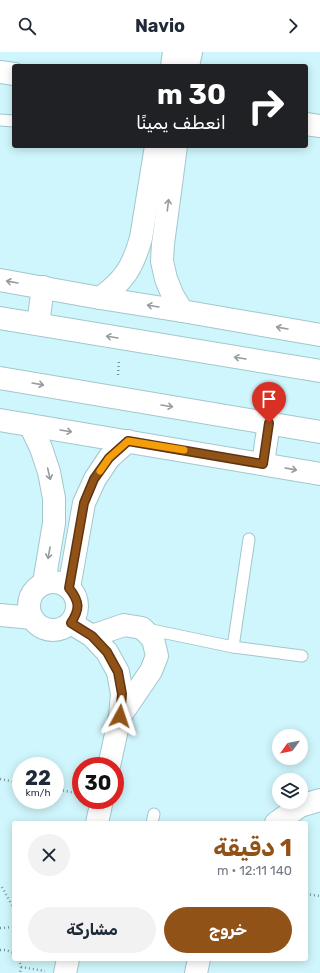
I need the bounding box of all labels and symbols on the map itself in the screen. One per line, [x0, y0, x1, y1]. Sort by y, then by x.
one-way arrow [165, 199, 172, 212]
one-way arrow [5, 277, 18, 285]
one-way arrow [147, 302, 160, 310]
one-way arrow [275, 324, 288, 332]
one-way arrow [106, 332, 119, 340]
one-way arrow [234, 354, 247, 362]
one-way arrow [32, 381, 45, 389]
pin [252, 382, 286, 423]
one-way arrow [160, 402, 173, 410]
one-way arrow [59, 427, 72, 435]
one-way arrow [284, 465, 297, 473]
one-way arrow [45, 467, 53, 480]
one-way arrow [45, 546, 53, 559]
position arrow [99, 695, 141, 737]
north arrow [272, 729, 308, 765]
speed limit sign: 30 [72, 757, 124, 809]

